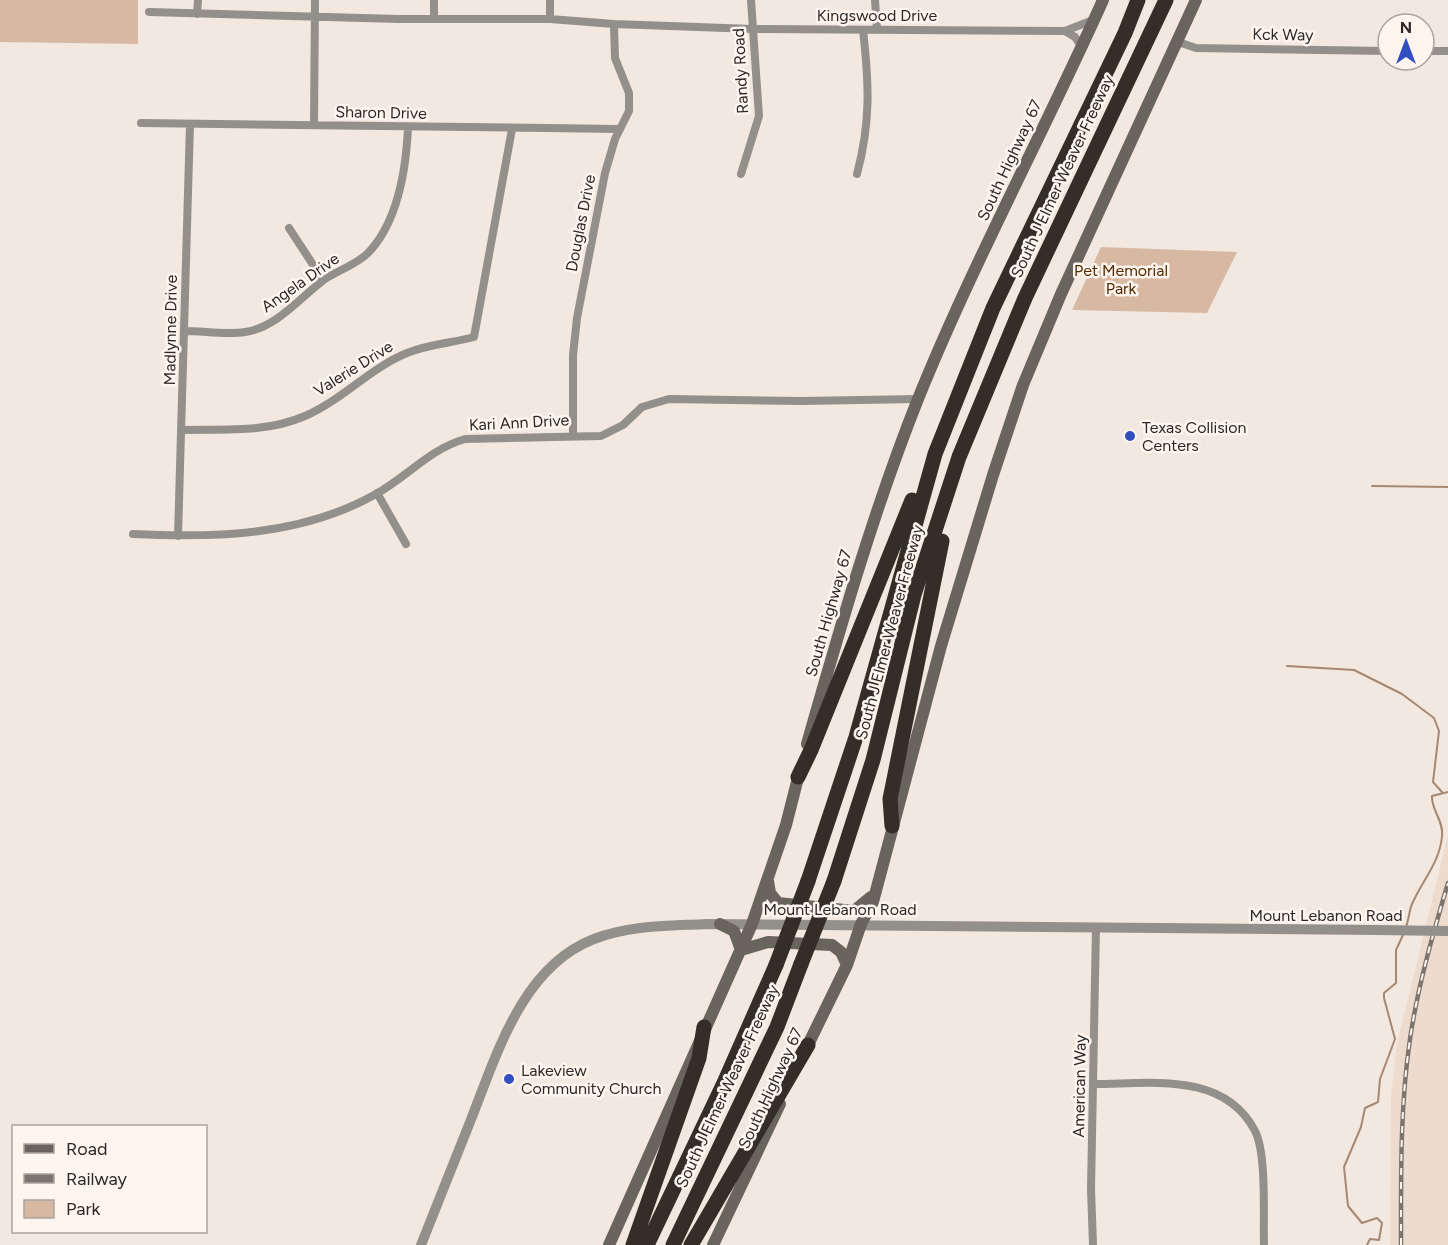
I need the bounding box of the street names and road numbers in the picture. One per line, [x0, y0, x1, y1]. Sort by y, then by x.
street label: Kingswood Drive [817, 6, 938, 25]
street label: Kck Way [1252, 24, 1314, 45]
street label: Randy Road [729, 28, 752, 114]
street label: South J Elmer Weaver Freeway [1007, 71, 1118, 281]
street label: South Highway 67 [973, 96, 1046, 224]
street label: Sharon Drive [335, 102, 427, 123]
street label: Douglas Drive [562, 173, 599, 273]
street label: Angela Drive [258, 249, 343, 316]
street label: Madlynne Drive [160, 274, 181, 385]
street label: Valerie Drive [310, 336, 397, 400]
street label: Kari Ann Drive [468, 410, 570, 435]
street label: South J Elmer Weaver Freeway [852, 522, 927, 742]
street label: South Highway 67 [801, 547, 856, 679]
street label: Mount Lebanon Road [763, 900, 917, 919]
street label: Mount Lebanon Road [1249, 906, 1403, 925]
street label: South J Elmer Weaver Freeway [672, 981, 783, 1191]
street label: South Highway 67 [734, 1024, 807, 1152]
street label: American Way [1069, 1034, 1090, 1138]

